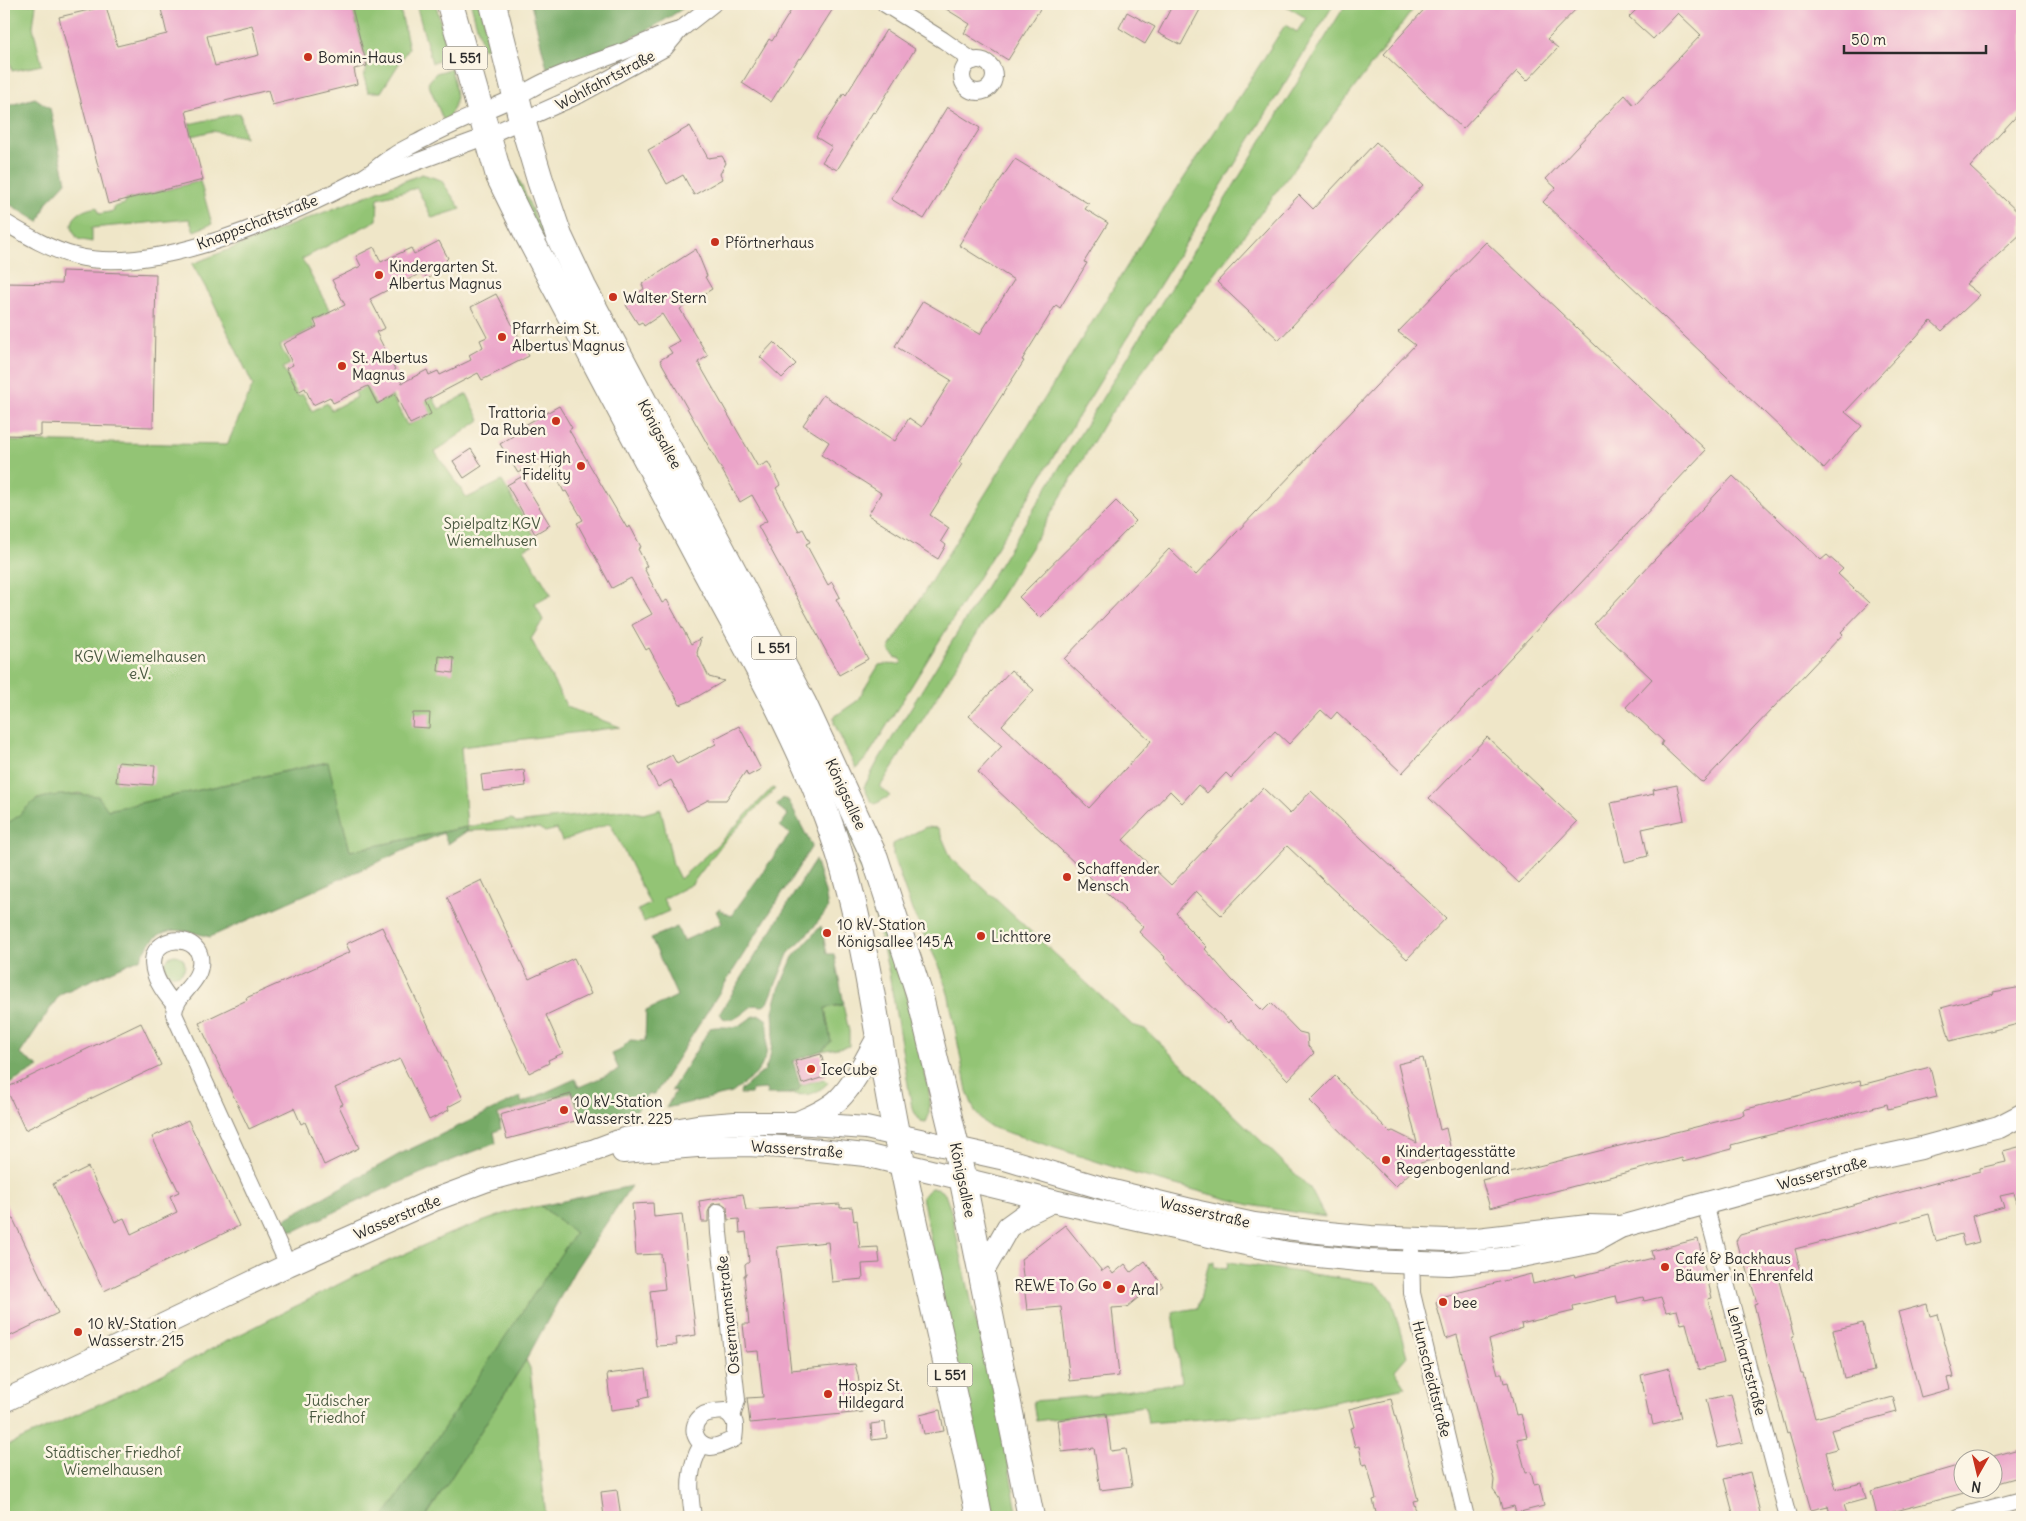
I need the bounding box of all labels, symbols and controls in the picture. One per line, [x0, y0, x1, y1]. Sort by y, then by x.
scale bar [1844, 22, 1986, 54]
text: 50 m [1851, 30, 1886, 49]
road number: L 551 [442, 46, 488, 70]
street label: Wohlfahrtstraße [552, 46, 658, 114]
place label: Bomin-Haus [318, 48, 403, 67]
marker: Bomin-Haus [302, 51, 314, 63]
street label: Knappschaftstraße [194, 190, 320, 254]
place label: Pförtnerhaus [725, 233, 814, 252]
marker: Pförtnerhaus [709, 236, 721, 248]
place label: Kindergarten St. Albertus Magnus [389, 257, 502, 293]
marker: Kindergarten St. Albertus Magnus [373, 269, 385, 281]
place label: Walter Stern [623, 288, 707, 307]
marker: Walter Stern [607, 291, 619, 303]
place label: Pfarrheim St. Albertus Magnus [512, 319, 625, 355]
marker: Pfarrheim St. Albertus Magnus [496, 331, 508, 343]
place label: St. Albertus Magnus [352, 348, 428, 384]
marker: St. Albertus Magnus [336, 360, 348, 372]
street label: Königsallee [634, 396, 686, 472]
place label: Trattoria Da Ruben [480, 403, 546, 439]
marker: Trattoria Da Ruben [550, 415, 562, 427]
place label: Finest High Fidelity [496, 448, 571, 484]
marker: Finest High Fidelity [575, 460, 587, 472]
park label: Spielpaltz KGV Wiemelhusen [443, 514, 541, 550]
road number: L 551 [752, 636, 796, 660]
park label: KGV Wiemelhausen e.V. [74, 647, 206, 683]
street label: Königsallee [821, 755, 871, 833]
place label: Schaffender Mensch [1077, 859, 1159, 895]
marker: Schaffender Mensch [1061, 871, 1073, 883]
place label: 10 kV-Station Königsallee 145 A [837, 915, 954, 951]
marker: 10 kV-Station Königsallee 145 A [821, 927, 833, 939]
place label: Lichttore [991, 927, 1051, 946]
marker: Lichttore [975, 930, 987, 942]
place label: IceCube [821, 1060, 877, 1079]
marker: IceCube [805, 1063, 817, 1075]
place label: 10 kV-Station Wasserstr. 225 [574, 1092, 672, 1128]
marker: 10 kV-Station Wasserstr. 225 [558, 1104, 570, 1116]
street label: Wasserstraße [750, 1136, 844, 1162]
street label: Königsallee [946, 1141, 980, 1219]
place label: Kindertagesstätte Regenbogenland [1396, 1142, 1516, 1178]
street label: Wasserstraße [1775, 1152, 1869, 1194]
marker: Kindertagesstätte Regenbogenland [1380, 1154, 1392, 1166]
street label: Wasserstraße [351, 1190, 443, 1244]
street label: Wasserstraße [1158, 1192, 1252, 1232]
place label: Café & Backhaus Bäumer in Ehrenfeld [1675, 1249, 1813, 1285]
street label: Ostermannstraße [712, 1255, 744, 1375]
marker: Café & Backhaus Bäumer in Ehrenfeld [1659, 1261, 1671, 1273]
place label: REWE To Go [1014, 1276, 1097, 1295]
marker: REWE To Go [1101, 1279, 1113, 1291]
place label: Aral [1131, 1280, 1159, 1299]
marker: Aral [1115, 1283, 1127, 1295]
place label: bee [1453, 1293, 1477, 1312]
marker: bee [1437, 1296, 1449, 1308]
street label: Lehnhartzstraße [1723, 1305, 1771, 1417]
place label: 10 kV-Station Wasserstr. 215 [88, 1314, 184, 1350]
street label: Hunscheidtstraße [1408, 1319, 1456, 1439]
marker: 10 kV-Station Wasserstr. 215 [72, 1326, 84, 1338]
road number: L 551 [928, 1364, 972, 1386]
place label: Hospiz St. Hildegard [838, 1376, 904, 1412]
marker: Hospiz St. Hildegard [822, 1388, 834, 1400]
park label: Jüdischer Friedhof [304, 1391, 370, 1427]
park label: Städtischer Friedhof Wiemelhausen [45, 1443, 182, 1479]
north arrow [1954, 1448, 2004, 1498]
text: N [1970, 1477, 1982, 1496]

